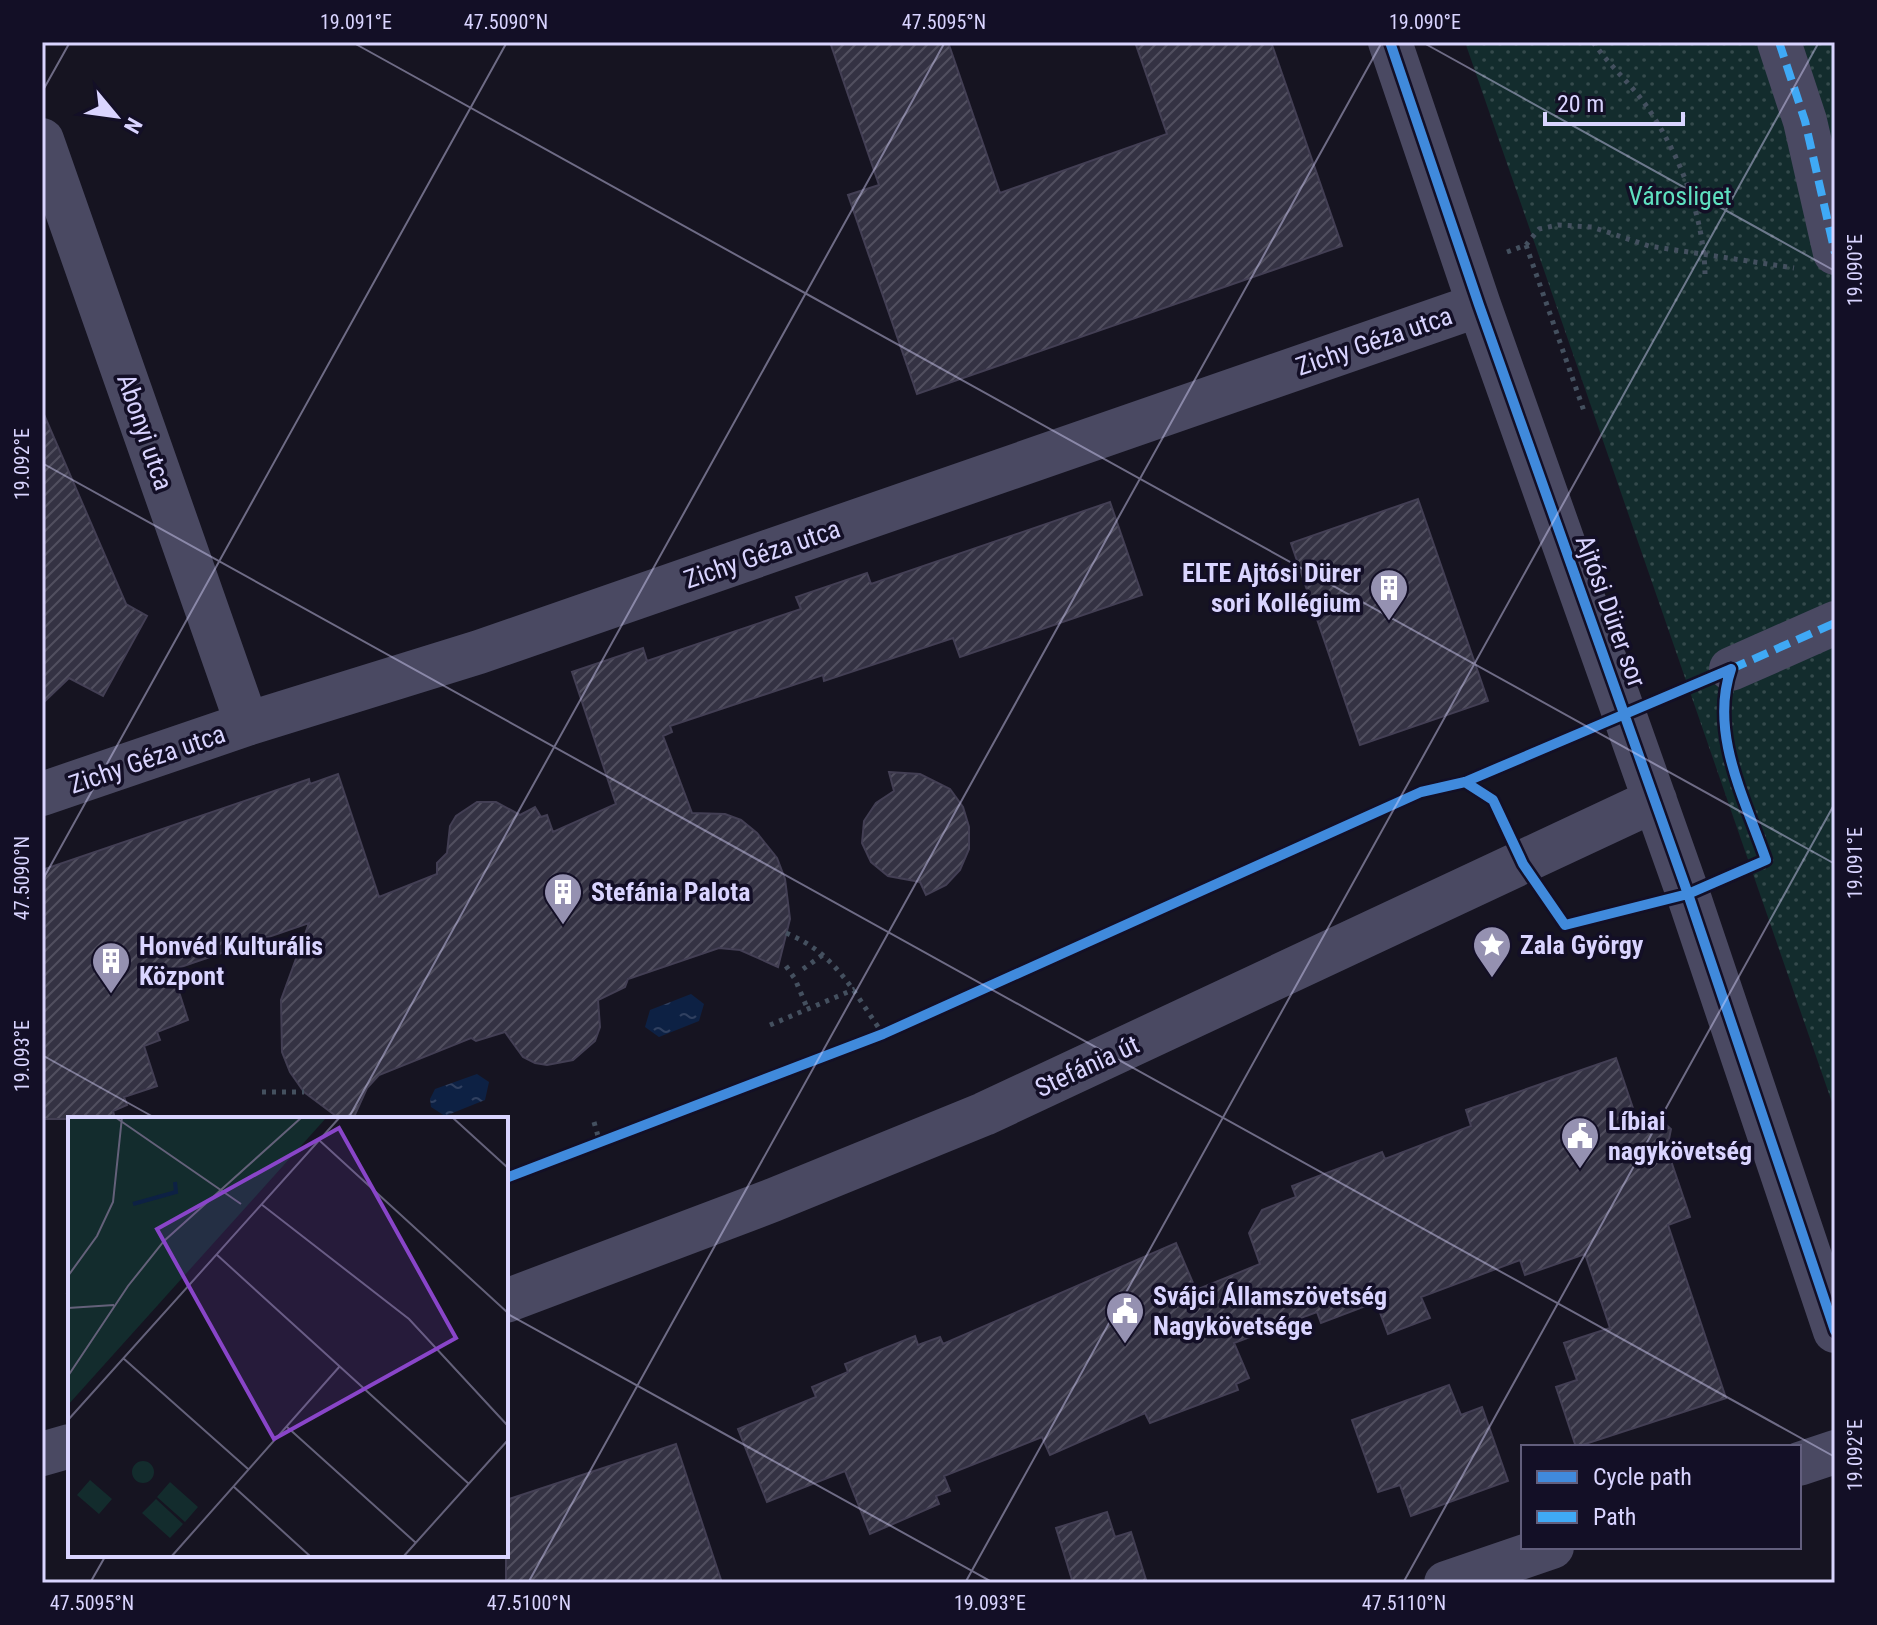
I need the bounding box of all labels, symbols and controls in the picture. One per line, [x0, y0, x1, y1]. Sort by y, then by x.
text: 19.091°E [320, 10, 392, 34]
text: 47.5090°N [464, 10, 548, 34]
text: 47.5095°N [902, 10, 986, 34]
text: 19.090°E [1389, 10, 1461, 34]
north arrow [76, 76, 156, 156]
scale bar [1545, 76, 1683, 126]
text: 20 m [1557, 90, 1604, 118]
text: N [119, 113, 147, 137]
park label: Városliget [1628, 181, 1732, 211]
text: 19.090°E [1843, 234, 1867, 306]
street label: Zichy Géza utca [1292, 300, 1456, 382]
street label: Abonyi utca [111, 370, 179, 494]
text: 19.092°E [10, 428, 34, 500]
street label: Zichy Géza utca [680, 513, 844, 595]
street label: Ajtósi Dürer sor [1570, 531, 1652, 691]
place label: ELTE Ajtósi Dürer sori Kollégium [1182, 558, 1361, 618]
building icon: ELTE Ajtósi Dürer sori Kollégium [1368, 567, 1410, 622]
street label: Zichy Géza utca [65, 718, 229, 800]
text: 19.091°E [1843, 827, 1867, 899]
text: 47.5090°N [10, 836, 34, 920]
building icon: Stefánia Palota [542, 871, 584, 926]
place label: Stefánia Palota [591, 877, 750, 907]
place icon: Zala György [1471, 924, 1513, 979]
place label: Zala György [1520, 930, 1644, 960]
place label: Honvéd Kulturális Központ [139, 931, 323, 991]
building icon: Honvéd Kulturális Központ [90, 940, 132, 995]
text: 19.093°E [10, 1020, 34, 1092]
street label: Stefánia út [1030, 1029, 1144, 1103]
place label: Líbiai nagykövetség [1608, 1106, 1752, 1166]
public building icon: Líbiai nagykövetség [1559, 1115, 1601, 1170]
inset map [68, 1117, 508, 1557]
place label: Svájci Államszövetség Nagykövetsége [1153, 1281, 1387, 1341]
public building icon: Svájci Államszövetség Nagykövetsége [1104, 1290, 1146, 1345]
text: 19.092°E [1843, 1419, 1867, 1491]
legend [1521, 1445, 1801, 1549]
text: Cycle path [1593, 1463, 1692, 1491]
text: Path [1593, 1503, 1636, 1531]
text: 47.5095°N [50, 1591, 134, 1615]
text: 47.5100°N [487, 1591, 571, 1615]
text: 19.093°E [954, 1591, 1026, 1615]
text: 47.5110°N [1362, 1591, 1446, 1615]

